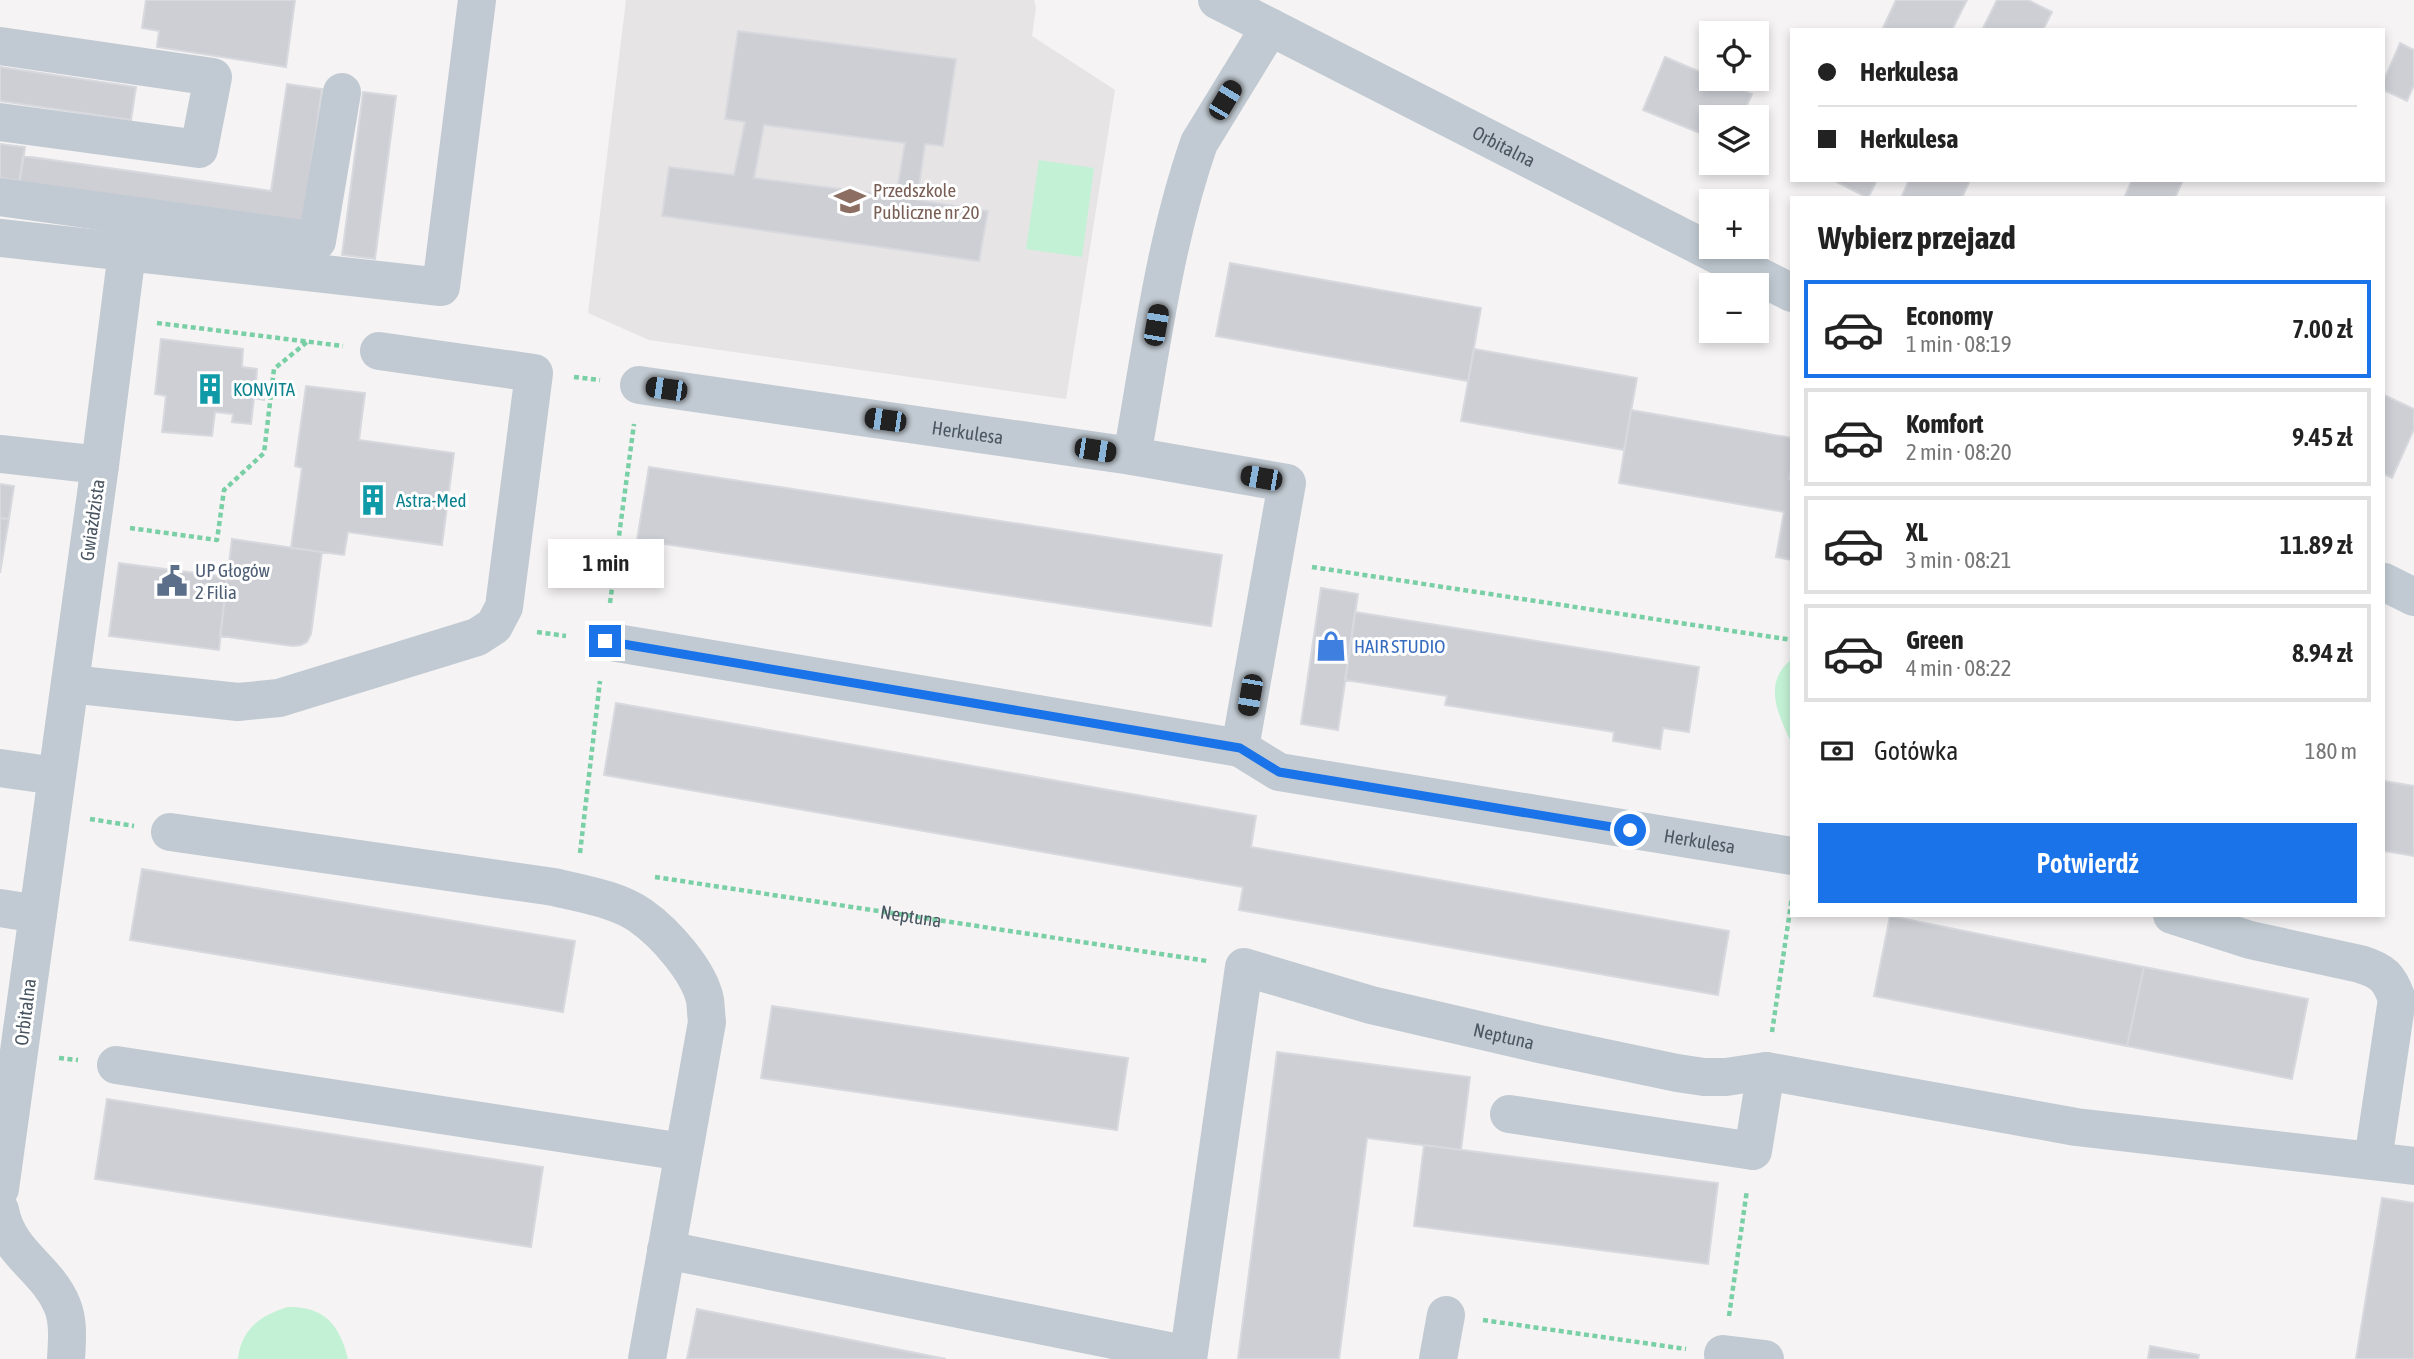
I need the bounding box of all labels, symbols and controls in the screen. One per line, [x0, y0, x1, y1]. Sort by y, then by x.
map controls [1699, 21, 1769, 343]
button: locate [1699, 21, 1769, 91]
text: Herkulesa [1860, 57, 1958, 87]
car [1206, 77, 1245, 123]
button: layers [1699, 105, 1769, 175]
street label: Orbitalna [1469, 121, 1539, 171]
text: Herkulesa [1860, 124, 1958, 154]
place label: Przedszkole Publiczne nr 20 [873, 179, 980, 223]
school or university icon: Przedszkole Publiczne nr 20 [833, 184, 867, 218]
button: + [1699, 189, 1769, 259]
text: Wybierz przejazd [1818, 219, 2016, 256]
button: − [1699, 273, 1769, 343]
icon: car [1822, 298, 1885, 361]
text: Economy [1906, 301, 1993, 331]
car [1143, 302, 1170, 348]
text: 7.00 zł [2292, 314, 2353, 344]
text: 1 min · 08:19 [1906, 331, 2012, 357]
building icon: KONVITA [193, 372, 227, 406]
car [644, 376, 689, 402]
place label: KONVITA [233, 378, 296, 400]
icon: car [1822, 406, 1885, 469]
car [863, 407, 908, 433]
text: Komfort [1906, 409, 1983, 439]
street label: Herkulesa [930, 416, 1005, 448]
text: 9.45 zł [2292, 422, 2353, 452]
car [1073, 436, 1118, 464]
text: 2 min · 08:20 [1906, 439, 2012, 465]
car [1239, 464, 1284, 492]
street label: Gwiaździsta [75, 478, 109, 562]
building icon: Astra-Med [356, 483, 390, 517]
place label: Astra-Med [396, 489, 467, 511]
icon: car [1822, 514, 1885, 577]
text: XL [1906, 517, 1928, 547]
text: 11.89 zł [2280, 530, 2353, 560]
callout: 1 min [547, 540, 663, 588]
text: 3 min · 08:21 [1906, 547, 2012, 573]
text: 1 min [583, 550, 629, 576]
place label: UP Głogów 2 Filia [195, 559, 270, 603]
public building icon: UP Głogów 2 Filia [155, 564, 189, 598]
icon: car [1822, 622, 1885, 685]
route end [589, 625, 621, 657]
text: Green [1906, 625, 1964, 655]
shop icon: HAIR STUDIO [1314, 629, 1348, 663]
place label: HAIR STUDIO [1354, 635, 1445, 657]
text: 8.94 zł [2292, 638, 2353, 668]
text: 4 min · 08:22 [1906, 655, 2012, 681]
car [1237, 672, 1264, 718]
icon: cash [1818, 732, 1856, 770]
text: Gotówka [1874, 736, 1958, 766]
text: 180 m [2305, 738, 2357, 764]
route start [1614, 814, 1646, 846]
button: Potwierdź [1818, 823, 2357, 903]
street label: Herkulesa [1662, 824, 1737, 858]
street label: Neptuna [879, 900, 943, 931]
street label: Orbitalna [10, 977, 40, 1047]
street label: Neptuna [1471, 1018, 1536, 1054]

